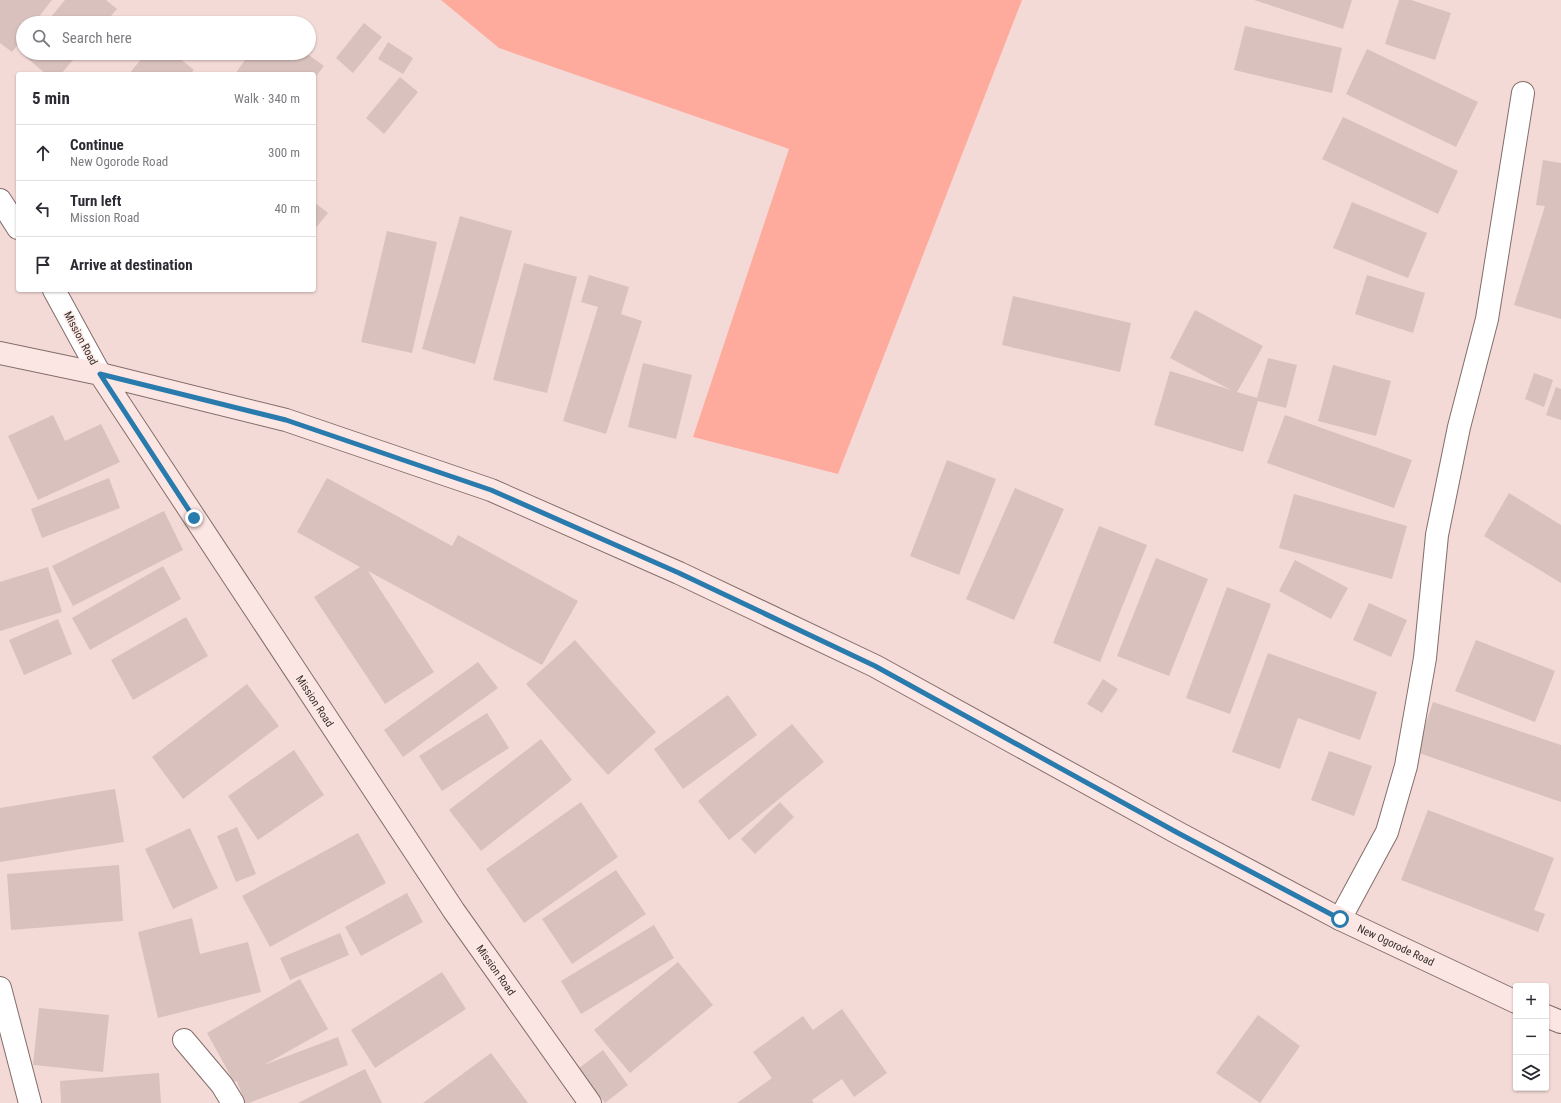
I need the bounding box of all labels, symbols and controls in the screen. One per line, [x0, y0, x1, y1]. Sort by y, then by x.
search box [16, 16, 316, 60]
icon: search [30, 27, 52, 49]
text: Search here [62, 29, 132, 47]
text: 5 min [32, 88, 70, 108]
text: Walk · 340 m [234, 91, 300, 106]
text: Continue [70, 136, 124, 154]
icon: ahead [32, 142, 54, 164]
text: 300 m [268, 145, 300, 160]
text: New Ogorode Road [70, 154, 168, 169]
text: Turn left [70, 192, 121, 210]
icon: left [32, 198, 54, 220]
text: 40 m [274, 201, 300, 216]
text: Mission Road [70, 210, 140, 225]
icon: arrive [32, 254, 54, 276]
text: Arrive at destination [70, 256, 193, 274]
street label: Mission Road [61, 309, 100, 367]
route end [185, 509, 203, 527]
street label: Mission Road [293, 673, 336, 729]
route start [1331, 910, 1349, 928]
street label: New Ogorode Road [1355, 922, 1436, 969]
street label: Mission Road [473, 942, 518, 998]
map controls [1513, 983, 1549, 1091]
button: + [1513, 983, 1549, 1019]
button: − [1513, 1019, 1549, 1055]
button: layers [1513, 1055, 1549, 1091]

